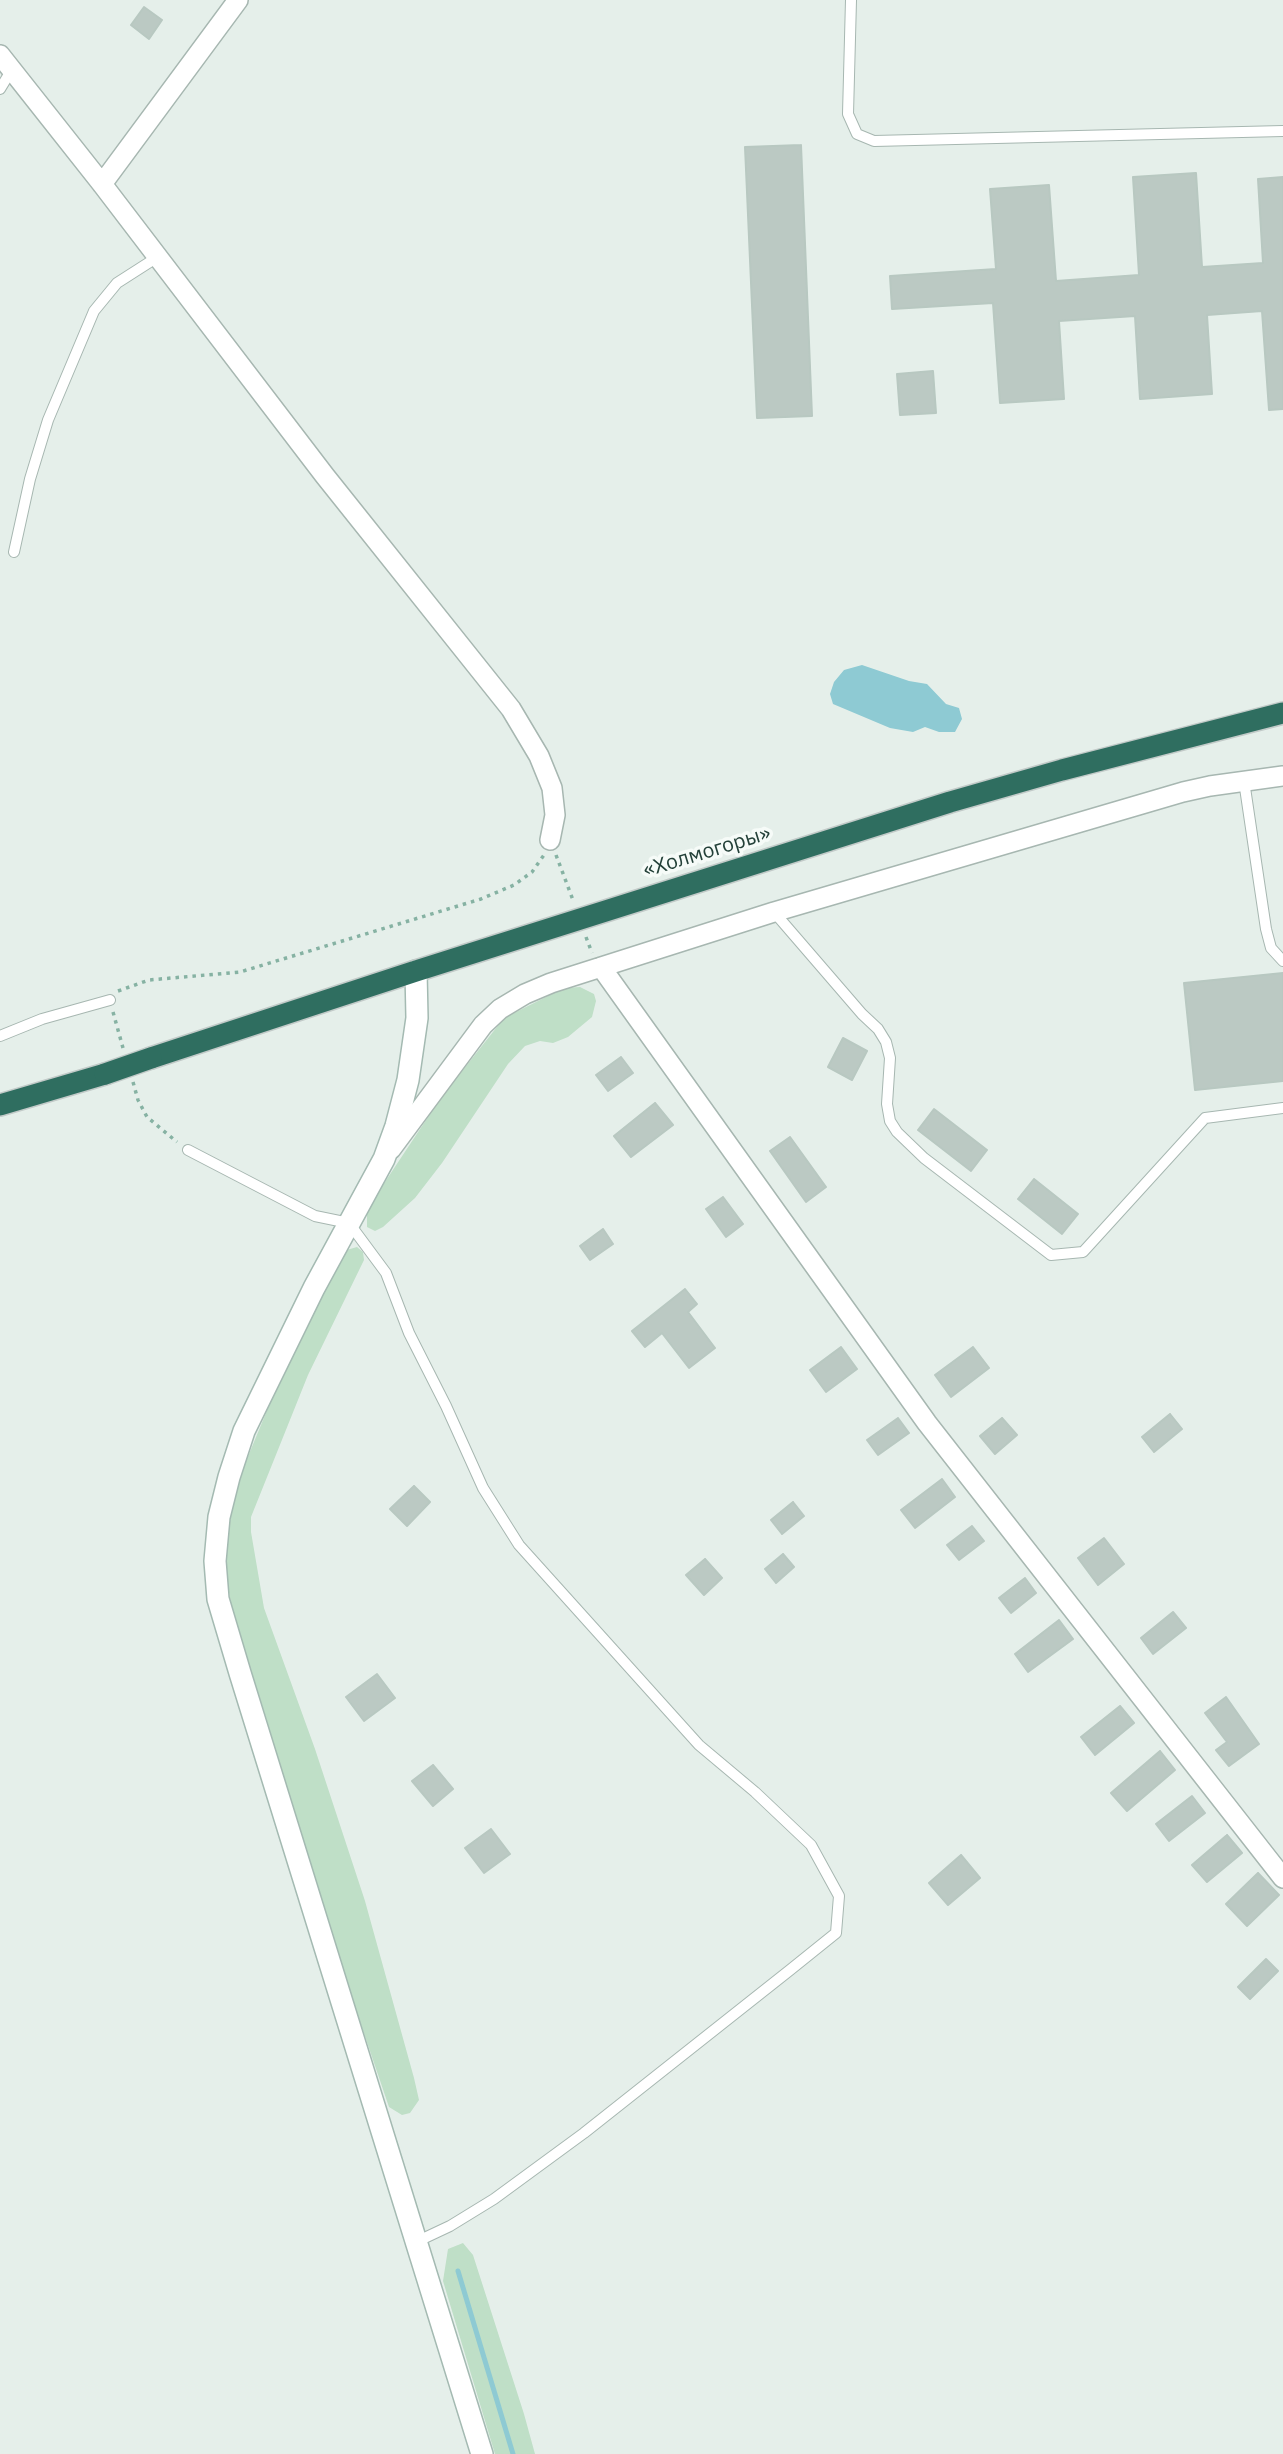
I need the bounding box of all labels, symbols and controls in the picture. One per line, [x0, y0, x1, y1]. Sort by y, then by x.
street label: «Холмогоры» [640, 821, 774, 883]

